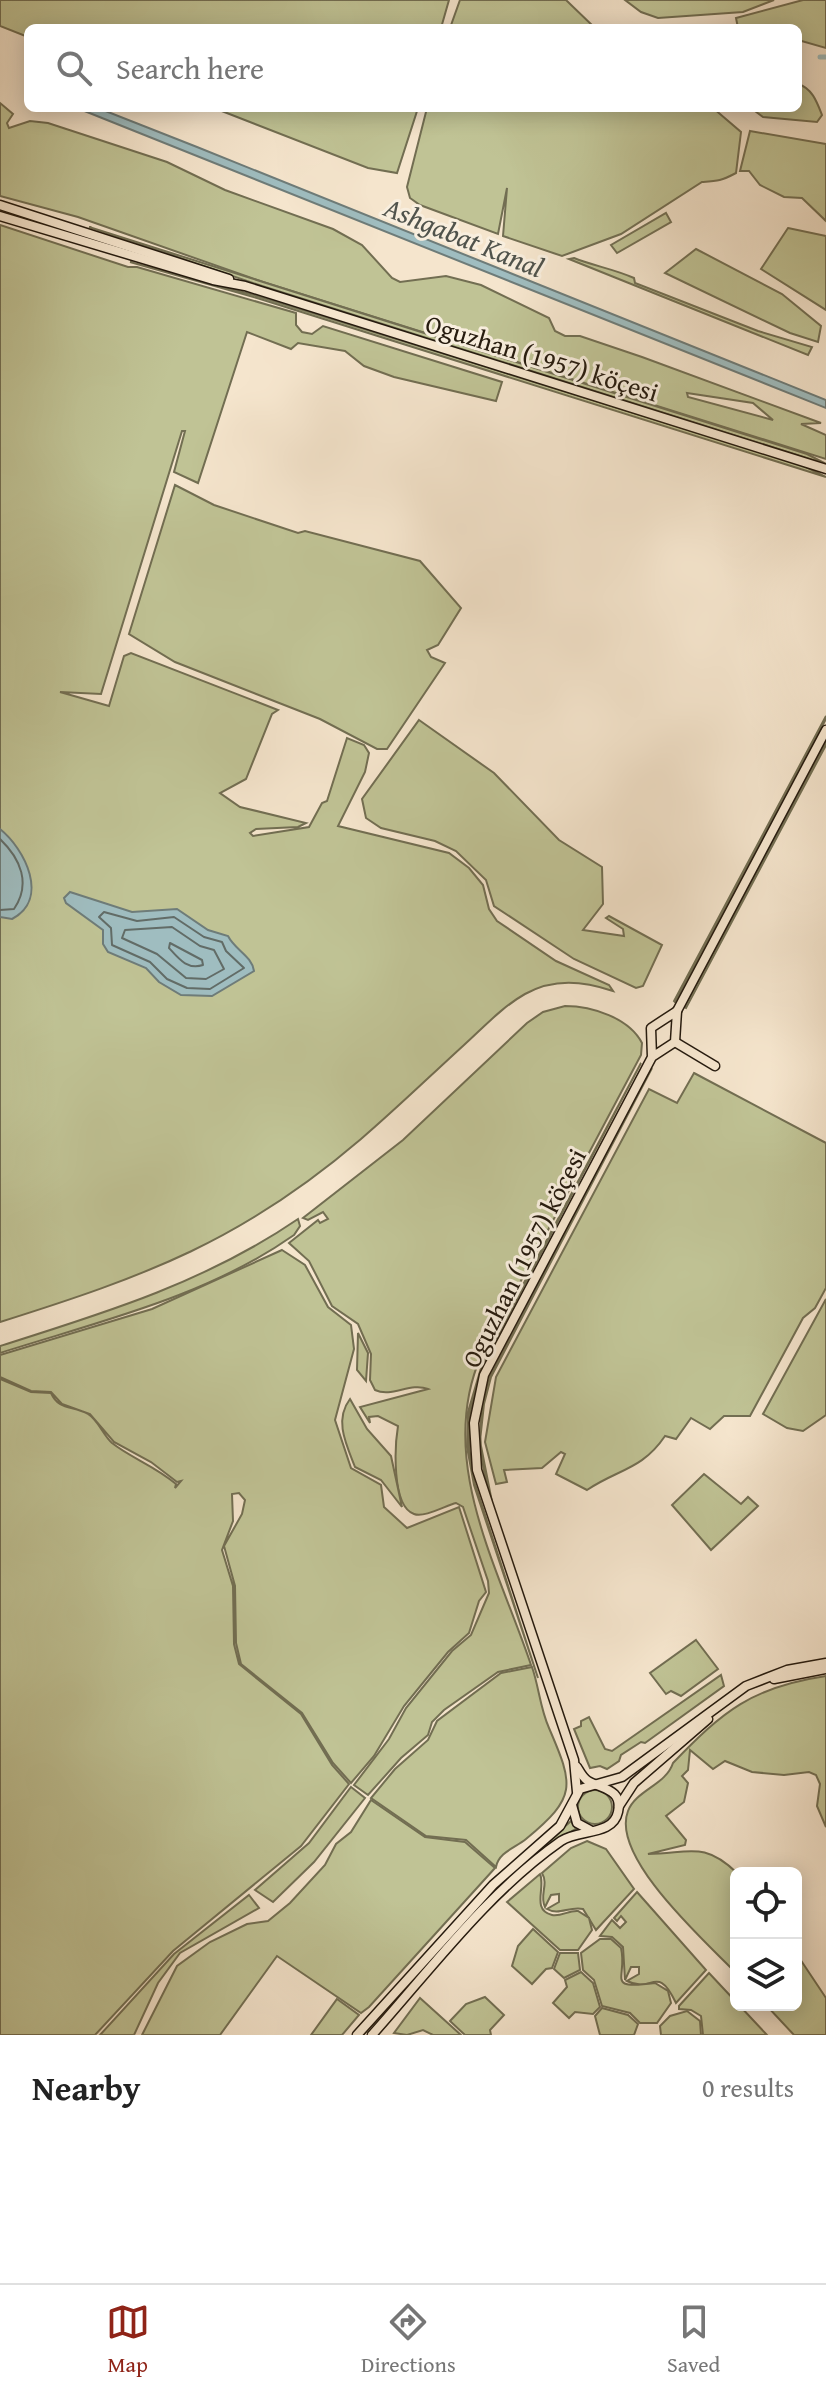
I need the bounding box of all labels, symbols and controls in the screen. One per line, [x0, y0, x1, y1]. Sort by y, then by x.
search box [24, 24, 802, 112]
icon: search [52, 46, 96, 90]
text: Search here [116, 46, 264, 90]
water label: Ashgabat Kanal [377, 186, 550, 287]
street label: Oguzhan (1957) köçesi [421, 304, 663, 412]
street label: Oguzhan (1957) köçesi [451, 1141, 596, 1374]
map controls [730, 1867, 802, 2011]
button: locate [730, 1867, 802, 1939]
button: layers [730, 1939, 802, 2011]
text: Nearby [32, 2063, 141, 2112]
text: 0 results [702, 2068, 794, 2107]
tab: Map [106, 2300, 150, 2380]
tab: Directions [361, 2300, 456, 2380]
tab: Saved [667, 2300, 720, 2380]

